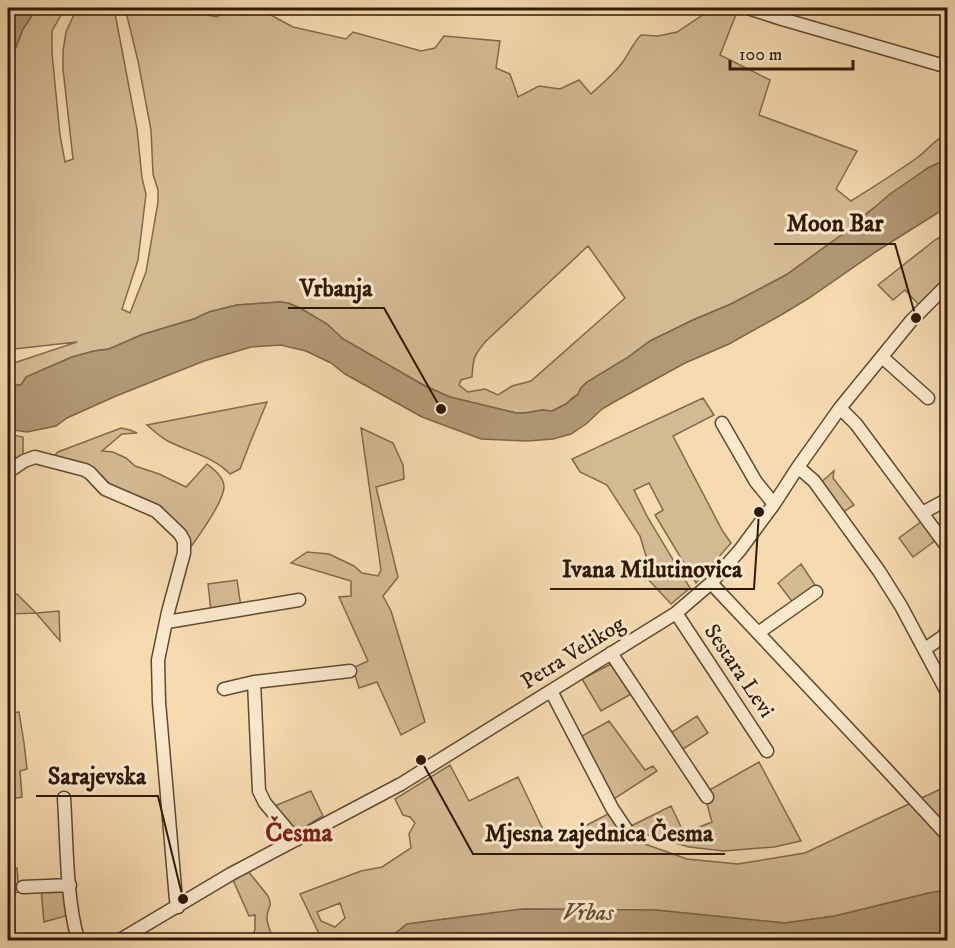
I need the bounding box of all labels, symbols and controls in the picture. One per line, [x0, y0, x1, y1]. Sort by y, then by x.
scale bar [730, 33, 853, 71]
text: 100 m [739, 44, 782, 66]
callout: Moon Bar [774, 202, 895, 244]
text: Moon Bar [787, 209, 885, 239]
callout: Vrbanja [288, 266, 384, 308]
text: Vrbanja [299, 274, 373, 304]
callout: Ivana Milutinovica [550, 547, 754, 589]
text: Ivana Milutinovica [562, 555, 743, 585]
street label: Petra Velikog [516, 610, 630, 695]
street label: Sestara Levi [698, 619, 780, 723]
callout: Sarajevska [36, 754, 158, 796]
text: Sarajevska [48, 762, 147, 792]
callout: Mjesna zajednica Česma [473, 812, 725, 854]
district label: Česma [265, 816, 334, 850]
text: Mjesna zajednica Česma [485, 818, 714, 849]
water label: Vrbas [563, 898, 614, 928]

